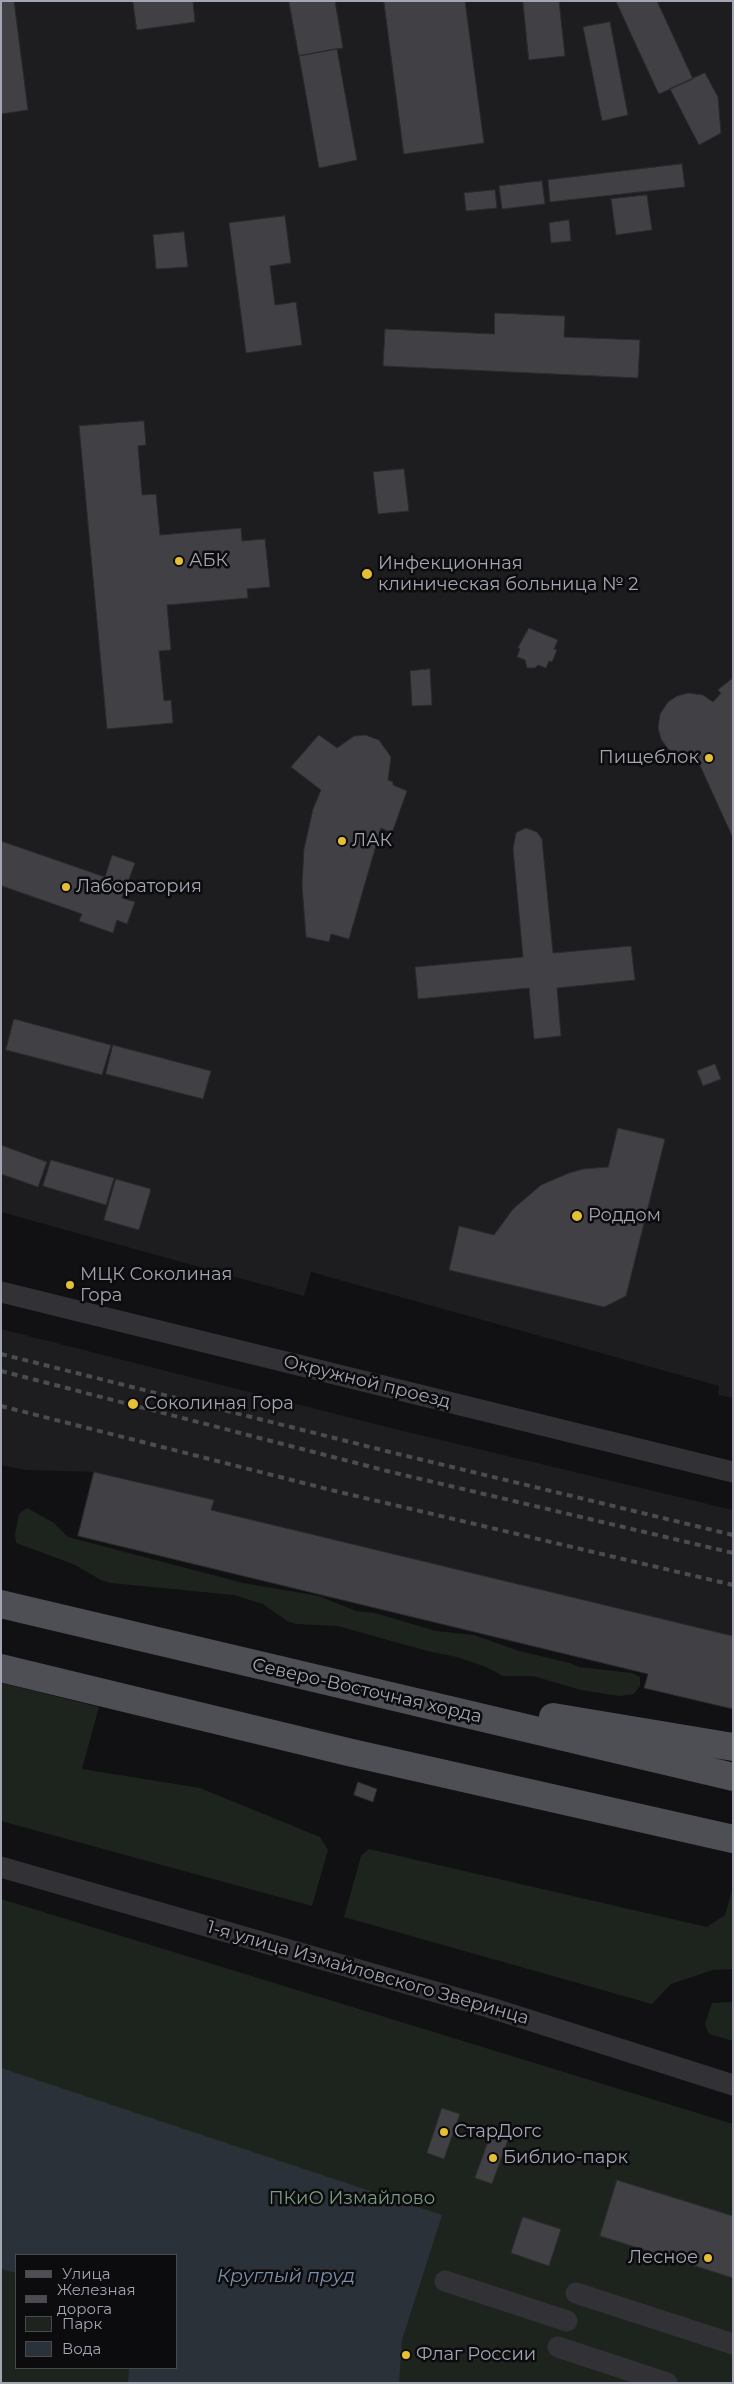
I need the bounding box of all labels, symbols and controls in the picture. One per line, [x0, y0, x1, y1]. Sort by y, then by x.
place label: АБК [189, 550, 228, 572]
place label: Инфекционная клиническая больница № 2 [378, 553, 639, 596]
marker: АБК [173, 555, 185, 567]
marker: Инфекционная клиническая больница № 2 [360, 567, 374, 581]
place label: Пищеблок [599, 747, 699, 769]
marker: Пищеблок [703, 752, 715, 764]
place label: ЛАК [352, 830, 392, 852]
marker: ЛАК [336, 835, 348, 847]
place label: Лаборатория [76, 876, 202, 898]
marker: Лаборатория [60, 881, 72, 893]
place label: Роддом [588, 1205, 661, 1227]
marker: Роддом [570, 1209, 584, 1223]
place label: МЦК Соколиная Гора [80, 1264, 232, 1306]
marker: МЦК Соколиная Гора [64, 1279, 76, 1291]
street label: Окружной проезд [281, 1351, 453, 1413]
place label: Соколиная Гора [144, 1393, 294, 1415]
marker: Соколиная Гора [126, 1397, 140, 1411]
street label: Северо-Восточная хорда [250, 1654, 484, 1728]
street label: 1-я улица Измайловского Зверинца [205, 1917, 531, 2029]
place label: СтарДогс [454, 2121, 542, 2143]
marker: СтарДогс [438, 2126, 450, 2138]
place label: Библио-парк [503, 2147, 628, 2169]
marker: Библио-парк [487, 2152, 499, 2164]
park label: ПКиО Измайлово [269, 2188, 435, 2210]
place label: Лесное [628, 2247, 698, 2269]
marker: Лесное [702, 2252, 714, 2264]
legend [15, 2254, 178, 2369]
text: Улица [62, 2264, 110, 2283]
water label: Круглый пруд [217, 2265, 355, 2287]
text: Железная дорога [57, 2280, 136, 2318]
text: Парк [62, 2314, 102, 2333]
text: Вода [62, 2339, 101, 2358]
place label: Флаг России [416, 2344, 536, 2366]
marker: Флаг России [400, 2349, 412, 2361]

